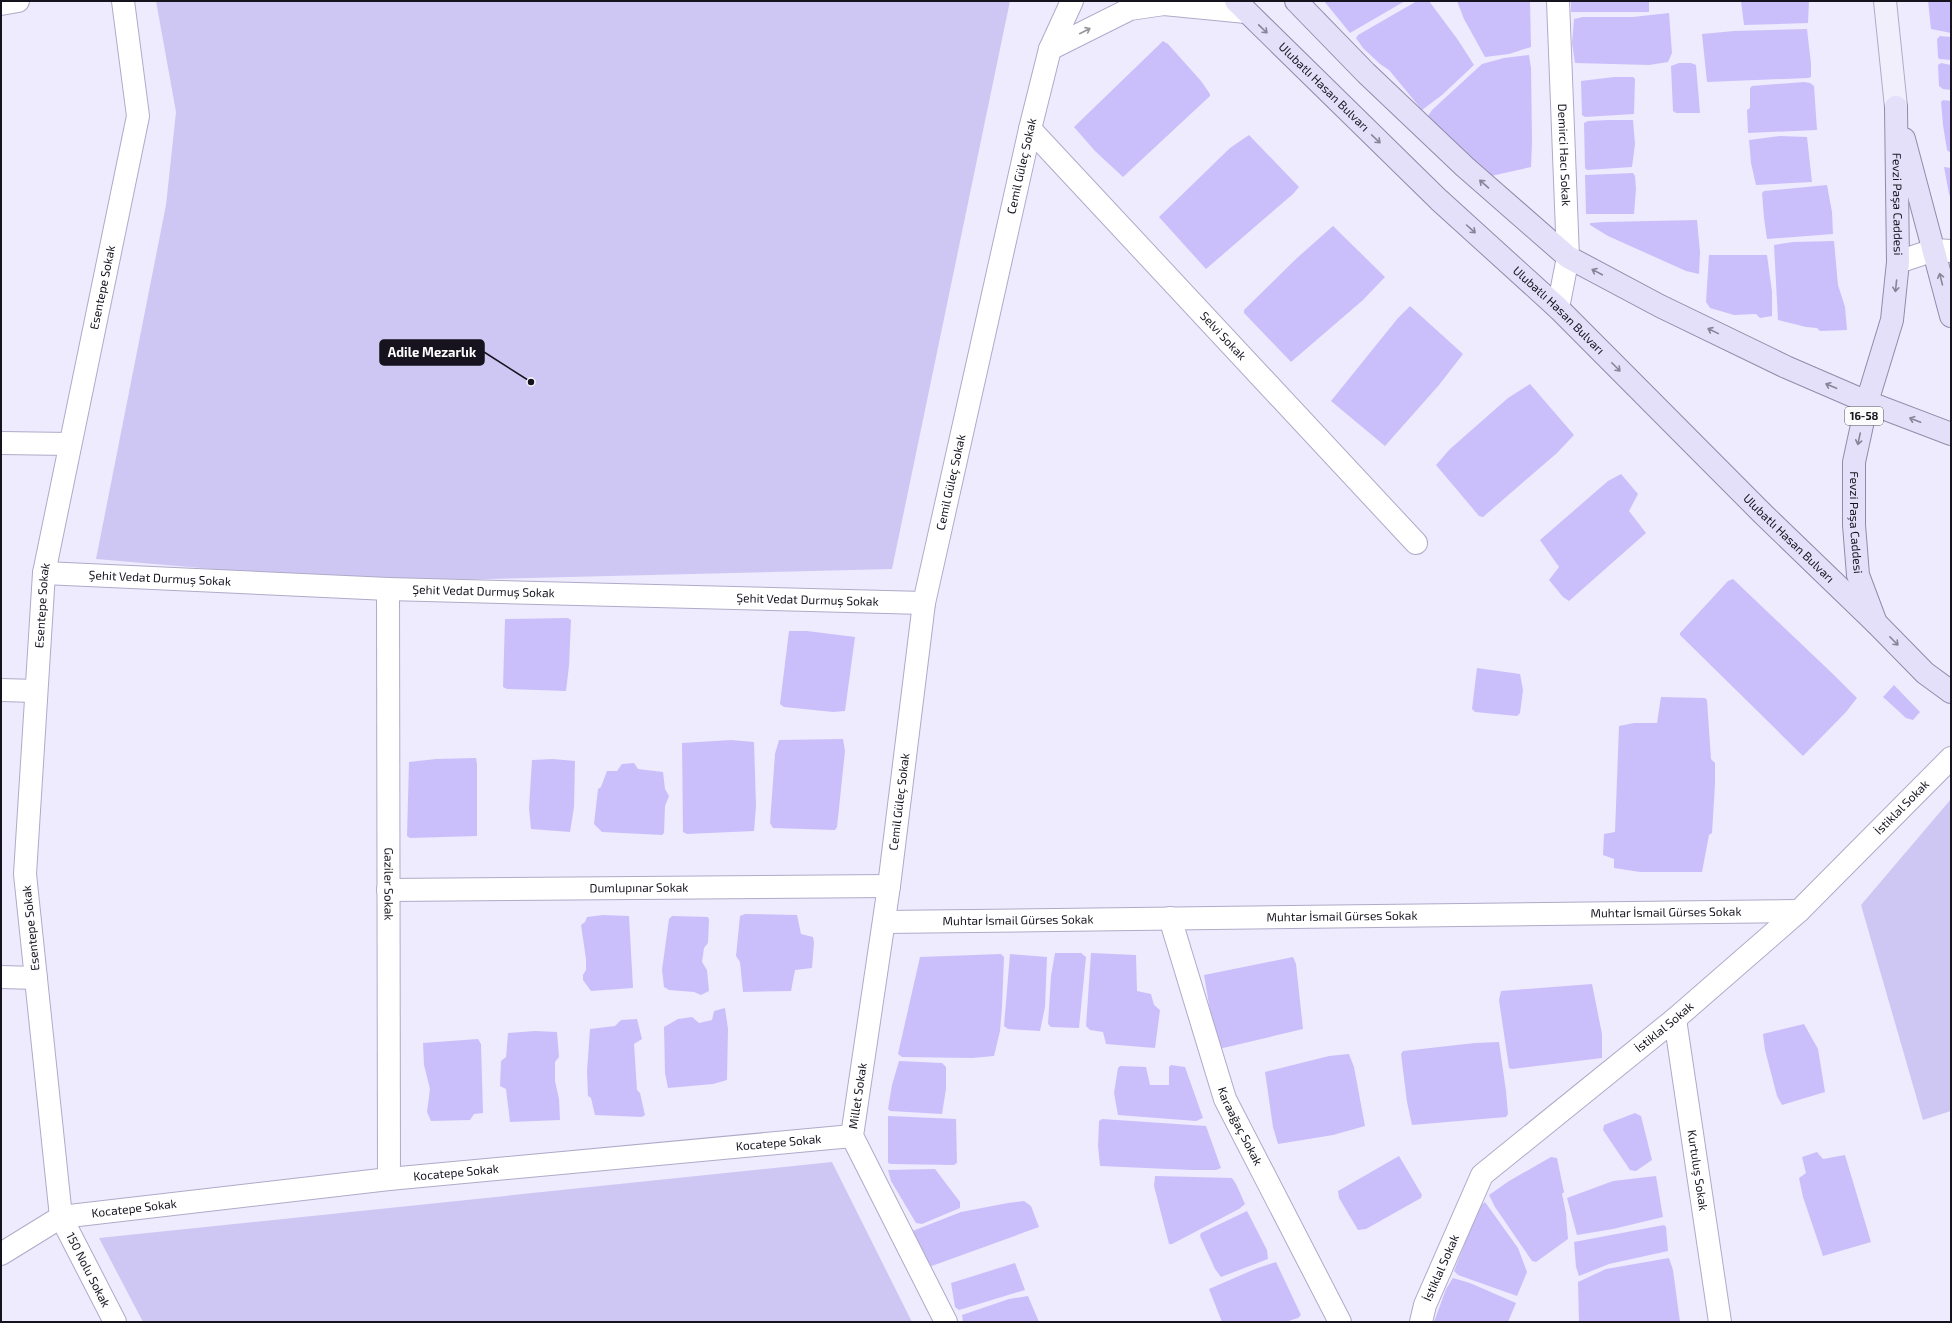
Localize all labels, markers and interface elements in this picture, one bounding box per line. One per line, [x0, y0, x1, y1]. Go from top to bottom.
one-way arrow [1258, 24, 1268, 34]
one-way arrow [1079, 27, 1091, 35]
street label: Ulubatlı Hasan Bulvarı [1276, 39, 1373, 134]
street label: Demirci Hacı Sokak [1556, 103, 1574, 206]
street label: Cemil Güleç Sokak [1003, 116, 1039, 215]
one-way arrow [1371, 134, 1381, 144]
street label: Fevzi Paşa Caddesi [1890, 153, 1906, 255]
one-way arrow [1479, 179, 1489, 189]
one-way arrow [1465, 224, 1475, 233]
street label: Esentepe Sokak [86, 244, 117, 331]
street label: Ulubatlı Hasan Bulvarı [1511, 263, 1608, 357]
one-way arrow [1591, 268, 1603, 276]
one-way arrow [1937, 272, 1945, 285]
one-way arrow [1892, 279, 1899, 292]
street label: Selvi Sokak [1198, 308, 1250, 362]
one-way arrow [1707, 327, 1719, 335]
callout: Adile Mezarlık [380, 340, 484, 365]
text: Adile Mezarlık [388, 344, 477, 360]
one-way arrow [1611, 362, 1621, 371]
one-way arrow [1825, 382, 1837, 389]
road number: 16-58 [1845, 407, 1883, 425]
one-way arrow [1909, 415, 1921, 423]
one-way arrow [1854, 432, 1862, 445]
street label: Cemil Güleç Sokak [932, 433, 968, 531]
street label: Fevzi Paşa Caddesi [1847, 471, 1866, 574]
street label: Ulubatlı Hasan Bulvarı [1741, 491, 1838, 585]
street label: Esentepe Sokak [31, 561, 52, 649]
street label: Şehit Vedat Durmuş Sokak [88, 567, 231, 588]
street label: Şehit Vedat Durmuş Sokak [412, 582, 555, 599]
street label: Şehit Vedat Durmuş Sokak [736, 590, 879, 608]
one-way arrow [1889, 636, 1899, 646]
street label: Cemil Güleç Sokak [885, 752, 911, 851]
street label: İstiklal Sokak [1871, 776, 1931, 837]
street label: Gaziler Sokak [382, 848, 397, 920]
street label: Dumlupınar Sokak [589, 880, 688, 894]
street label: Esentepe Sokak [19, 885, 41, 971]
street label: Muhtar İsmail Gürses Sokak [1590, 904, 1742, 920]
street label: Muhtar İsmail Gürses Sokak [1266, 908, 1418, 923]
street label: Muhtar İsmail Gürses Sokak [942, 911, 1094, 927]
street label: İstiklal Sokak [1632, 998, 1696, 1055]
street label: Millet Sokak [845, 1062, 869, 1130]
street label: Karaağaç Sokak [1216, 1085, 1266, 1167]
street label: Kurtuluş Sokak [1686, 1129, 1711, 1212]
street label: Kocatepe Sokak [735, 1131, 822, 1153]
street label: Kocatepe Sokak [413, 1161, 499, 1183]
street label: Kocatepe Sokak [91, 1196, 177, 1219]
street label: 150 Nolu Sokak [64, 1230, 114, 1309]
street label: İstiklal Sokak [1420, 1232, 1461, 1303]

